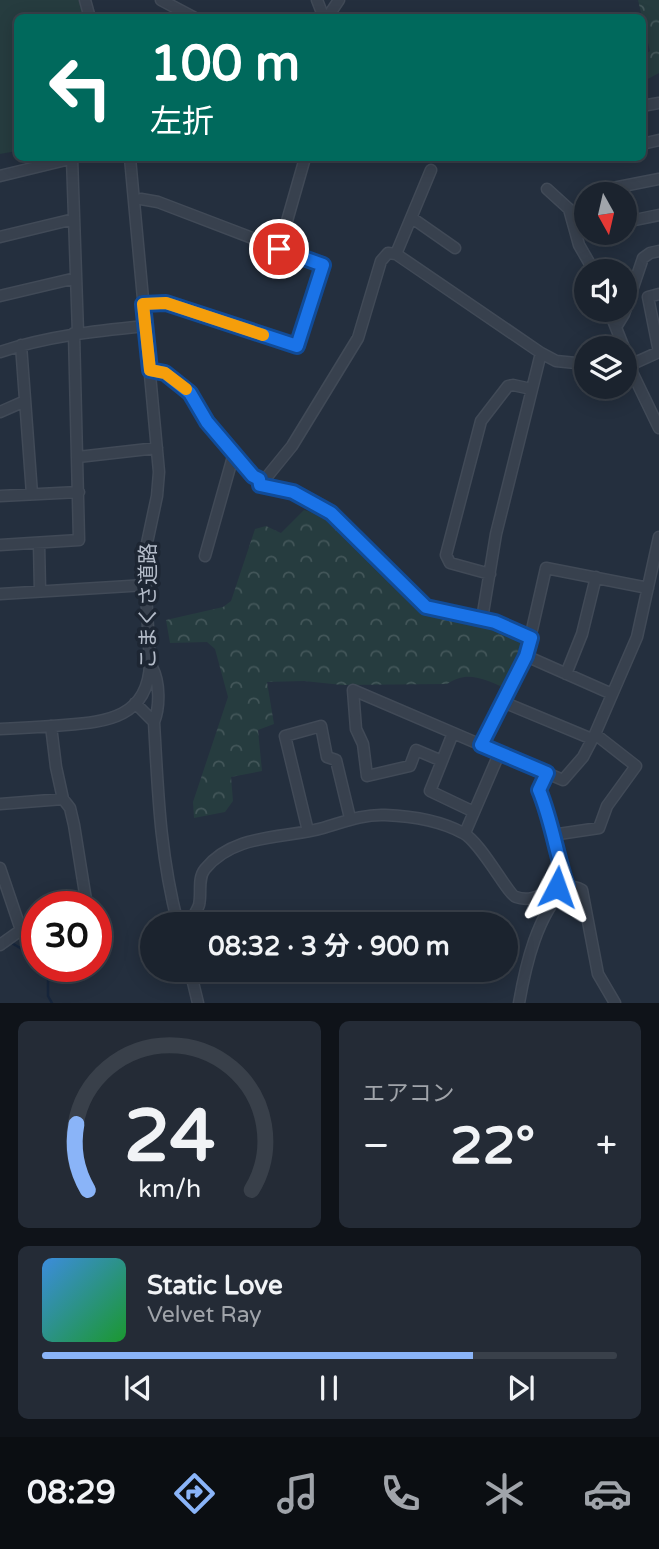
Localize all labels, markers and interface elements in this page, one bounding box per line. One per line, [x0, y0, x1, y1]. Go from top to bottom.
text: 100 m [150, 35, 300, 94]
icon: left [35, 42, 126, 133]
text: 左折 [150, 103, 214, 141]
north arrow [574, 182, 637, 245]
map controls [574, 182, 637, 399]
pin [249, 219, 309, 279]
icon: arrive [260, 230, 298, 268]
button: sound [574, 259, 637, 322]
button: layers [574, 336, 637, 399]
street label: こまくさ道路 [136, 543, 161, 669]
position arrow [520, 850, 594, 924]
speed limit sign: 30 [21, 891, 112, 982]
text: 08:32 · 3 分 · 900 m [208, 931, 450, 962]
text: エアコン [363, 1080, 455, 1108]
text: 24 [124, 1094, 215, 1182]
text: 22° [450, 1115, 535, 1178]
text: − [363, 1123, 390, 1169]
text: + [596, 1123, 617, 1169]
text: km/h [138, 1174, 201, 1204]
text: Static Love [147, 1270, 283, 1301]
text: Velvet Ray [147, 1301, 262, 1329]
icon: previous [119, 1369, 157, 1407]
icon: pause [310, 1369, 348, 1407]
icon: next [502, 1369, 540, 1407]
icon: directions [170, 1469, 219, 1518]
icon: music [273, 1469, 322, 1518]
icon: phone [376, 1469, 425, 1518]
icon: climate [480, 1469, 529, 1518]
icon: car [583, 1469, 632, 1518]
text: 08:29 [27, 1474, 116, 1512]

